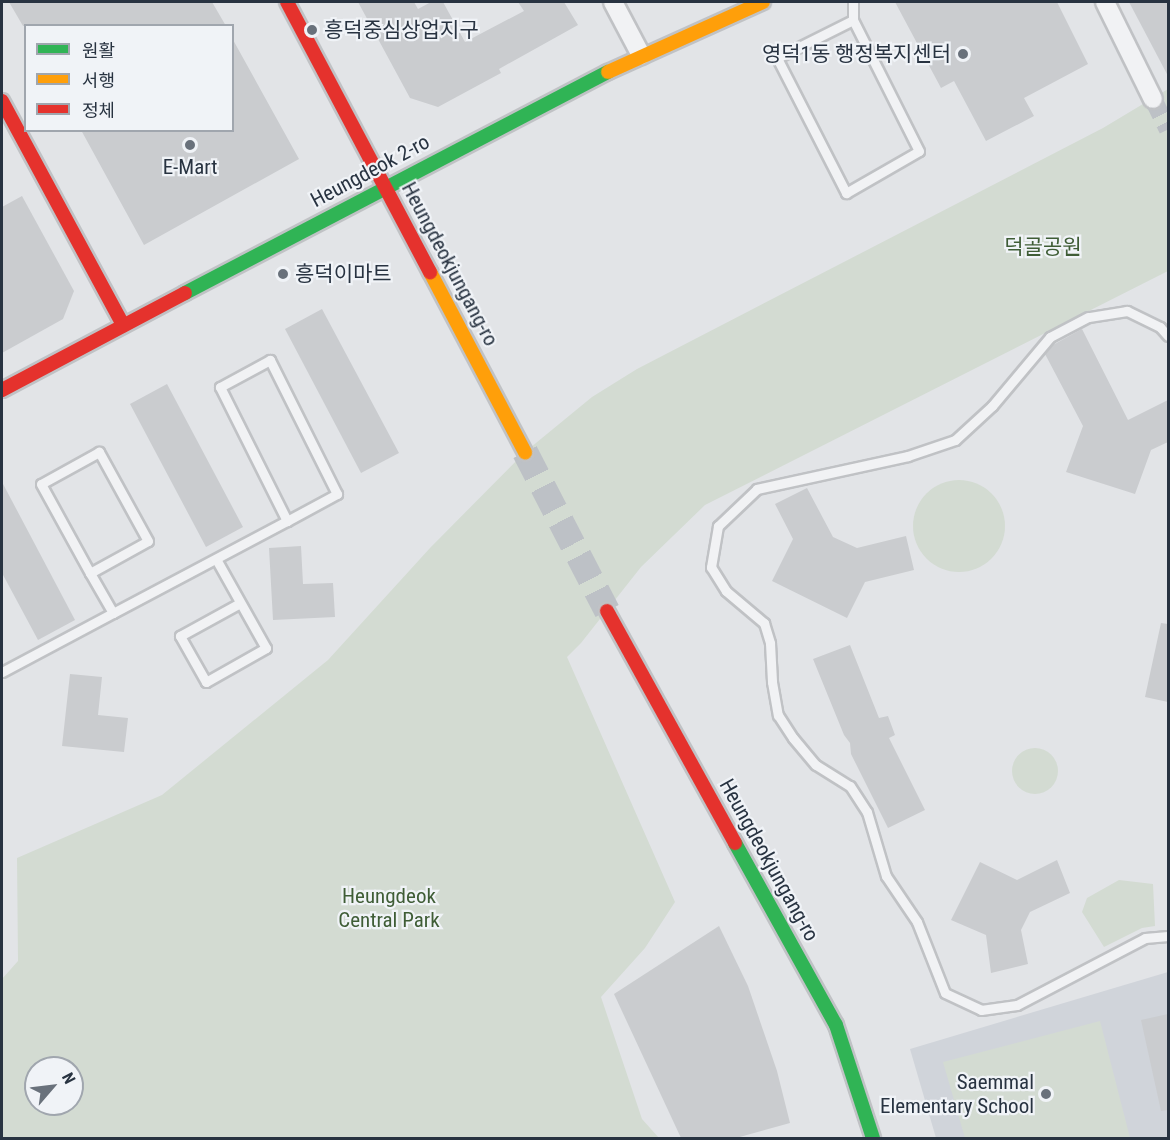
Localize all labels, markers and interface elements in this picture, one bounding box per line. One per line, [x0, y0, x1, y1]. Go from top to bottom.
place label: 흥덕중심상업지구 [324, 17, 479, 43]
marker: 흥덕중심상업지구 [305, 23, 319, 37]
legend [24, 24, 234, 132]
text: 원활 [82, 40, 115, 61]
place label: 영덕1동 행정복지센터 [762, 41, 951, 67]
marker: 영덕1동 행정복지센터 [956, 47, 970, 61]
text: 서행 [82, 70, 115, 91]
text: 정체 [82, 100, 115, 121]
street label: Heungdeok 2-ro [306, 129, 434, 213]
marker: E-Mart [183, 138, 197, 152]
place label: E-Mart [163, 154, 217, 180]
street label: Heungdeokjungang-ro [396, 178, 504, 350]
park label: 덕골공원 [1004, 234, 1082, 260]
place label: 흥덕이마트 [295, 261, 392, 287]
marker: 흥덕이마트 [276, 267, 290, 281]
street label: Heungdeokjungang-ro [714, 774, 824, 946]
park label: Heungdeok Central Park [338, 883, 440, 933]
north arrow [24, 1056, 84, 1116]
text: N [58, 1069, 79, 1087]
place label: Saemmal Elementary School [880, 1069, 1034, 1119]
marker: Saemmal Elementary School [1039, 1087, 1053, 1101]

